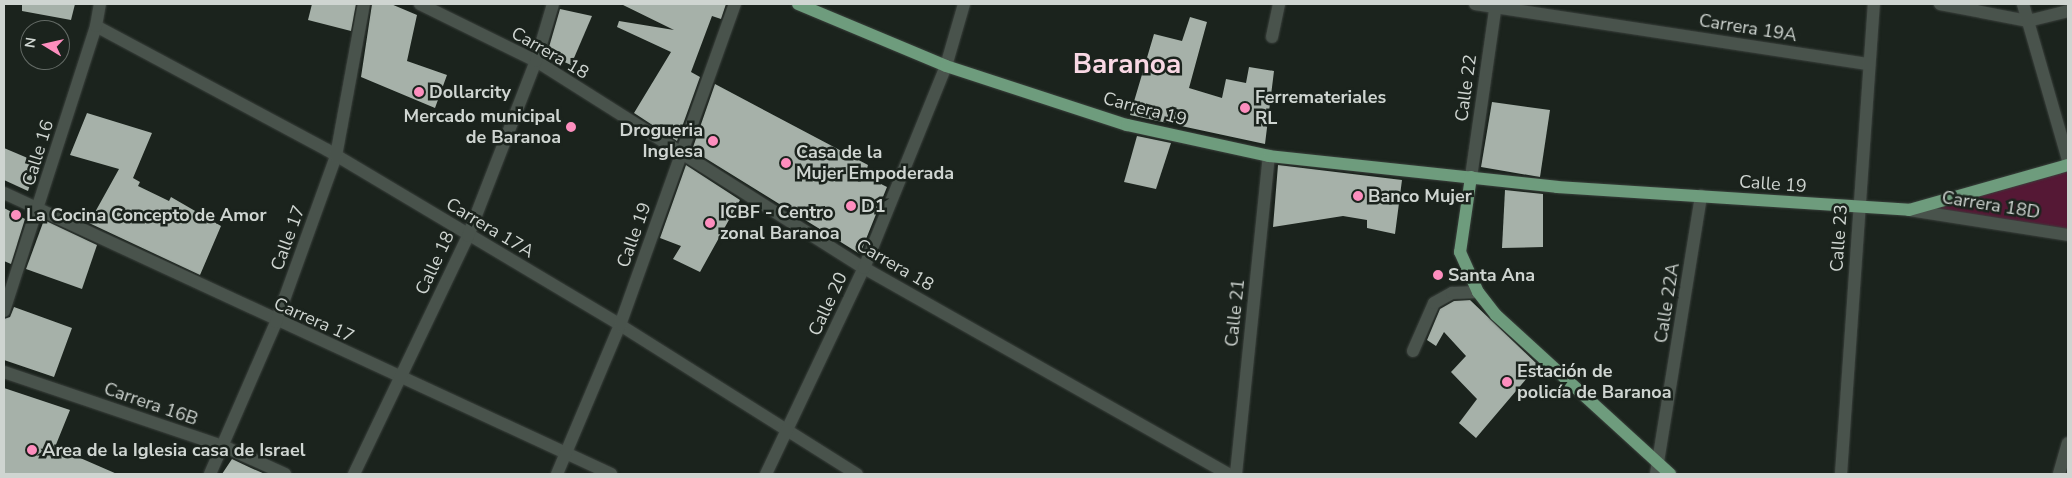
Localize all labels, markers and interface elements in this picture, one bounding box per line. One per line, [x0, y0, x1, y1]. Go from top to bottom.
street label: Carrera 19A [1697, 10, 1799, 46]
north arrow [20, 20, 70, 70]
street label: Carrera 18 [507, 22, 593, 84]
text: N [20, 36, 41, 49]
district label: Baranoa [1073, 47, 1181, 81]
street label: Calle 22 [1451, 53, 1481, 123]
place label: Dollarcity [429, 81, 511, 103]
marker: Dollarcity [413, 86, 425, 98]
street label: Carrera 19 [1101, 87, 1189, 131]
place label: Ferremateriales RL [1255, 87, 1386, 130]
marker: Ferremateriales RL [1239, 102, 1251, 114]
place label: Mercado municipal de Baranoa [404, 106, 561, 148]
street label: Calle 16 [18, 117, 58, 189]
place label: Drogueria Inglesa [619, 120, 703, 162]
marker: Mercado municipal de Baranoa [565, 121, 577, 133]
marker: Drogueria Inglesa [707, 135, 719, 147]
place label: Casa de la Mujer Empoderada [796, 142, 954, 184]
marker: Casa de la Mujer Empoderada [780, 157, 792, 169]
street label: Calle 19 [1738, 171, 1808, 197]
place label: Banco Mujer [1368, 185, 1472, 207]
street label: Carrera 18D [1940, 187, 2042, 223]
marker: Banco Mujer [1352, 190, 1364, 202]
street label: Carrera 17A [442, 193, 538, 263]
place label: D1 [861, 195, 886, 217]
street label: Calle 19 [612, 199, 656, 271]
marker: D1 [845, 200, 857, 212]
street label: Calle 17 [266, 202, 310, 274]
place label: ICBF - Centro zonal Baranoa [720, 202, 839, 244]
street label: Calle 23 [1826, 203, 1852, 273]
place label: La Cocina Concepto de Amor [26, 204, 266, 226]
marker: La Cocina Concepto de Amor [10, 209, 22, 221]
marker: ICBF - Centro zonal Baranoa [704, 217, 716, 229]
street label: Calle 18 [411, 228, 459, 298]
street label: Carrera 18 [852, 234, 938, 296]
street label: Calle 22A [1650, 261, 1684, 345]
place label: Santa Ana [1448, 264, 1535, 286]
street label: Calle 20 [804, 269, 852, 339]
marker: Santa Ana [1432, 269, 1444, 281]
street label: Calle 21 [1221, 278, 1249, 348]
street label: Carrera 17 [270, 293, 358, 347]
place label: Estación de policía de Baranoa [1517, 361, 1671, 404]
marker: Estación de policía de Baranoa [1501, 376, 1513, 388]
street label: Carrera 16B [101, 378, 201, 430]
place label: Area de la Iglesia casa de Israel [42, 439, 305, 461]
marker: Area de la Iglesia casa de Israel [26, 444, 38, 456]

